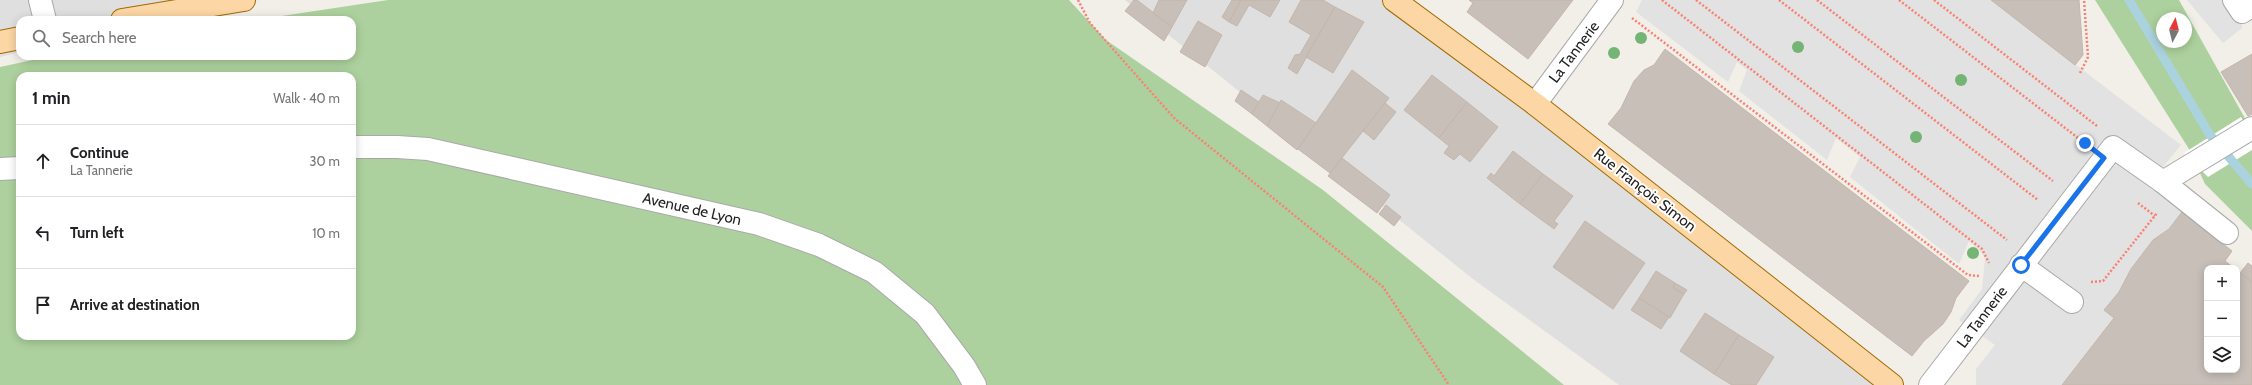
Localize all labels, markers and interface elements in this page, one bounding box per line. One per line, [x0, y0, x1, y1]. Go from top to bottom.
north arrow [2156, 12, 2192, 48]
search box [16, 16, 356, 60]
street label: La Tannerie [1545, 17, 1603, 86]
icon: search [30, 27, 52, 49]
text: Search here [62, 29, 137, 47]
text: 1 min [32, 88, 70, 108]
text: Walk · 40 m [273, 90, 340, 106]
route end [2076, 134, 2094, 152]
text: Continue [70, 144, 129, 162]
street label: Rue François Simon [1590, 145, 1700, 235]
icon: ahead [32, 150, 54, 172]
text: 30 m [310, 153, 340, 169]
text: La Tannerie [70, 162, 133, 178]
street label: Avenue de Lyon [641, 189, 743, 229]
icon: left [32, 222, 54, 244]
text: Turn left [70, 224, 124, 242]
text: 10 m [312, 225, 340, 241]
route start [2012, 256, 2030, 274]
map controls [2204, 265, 2240, 373]
button: + [2204, 265, 2240, 301]
street label: La Tannerie [1953, 282, 2011, 351]
icon: arrive [32, 294, 54, 316]
text: Arrive at destination [70, 296, 200, 314]
button: − [2204, 301, 2240, 337]
button: layers [2204, 337, 2240, 373]

